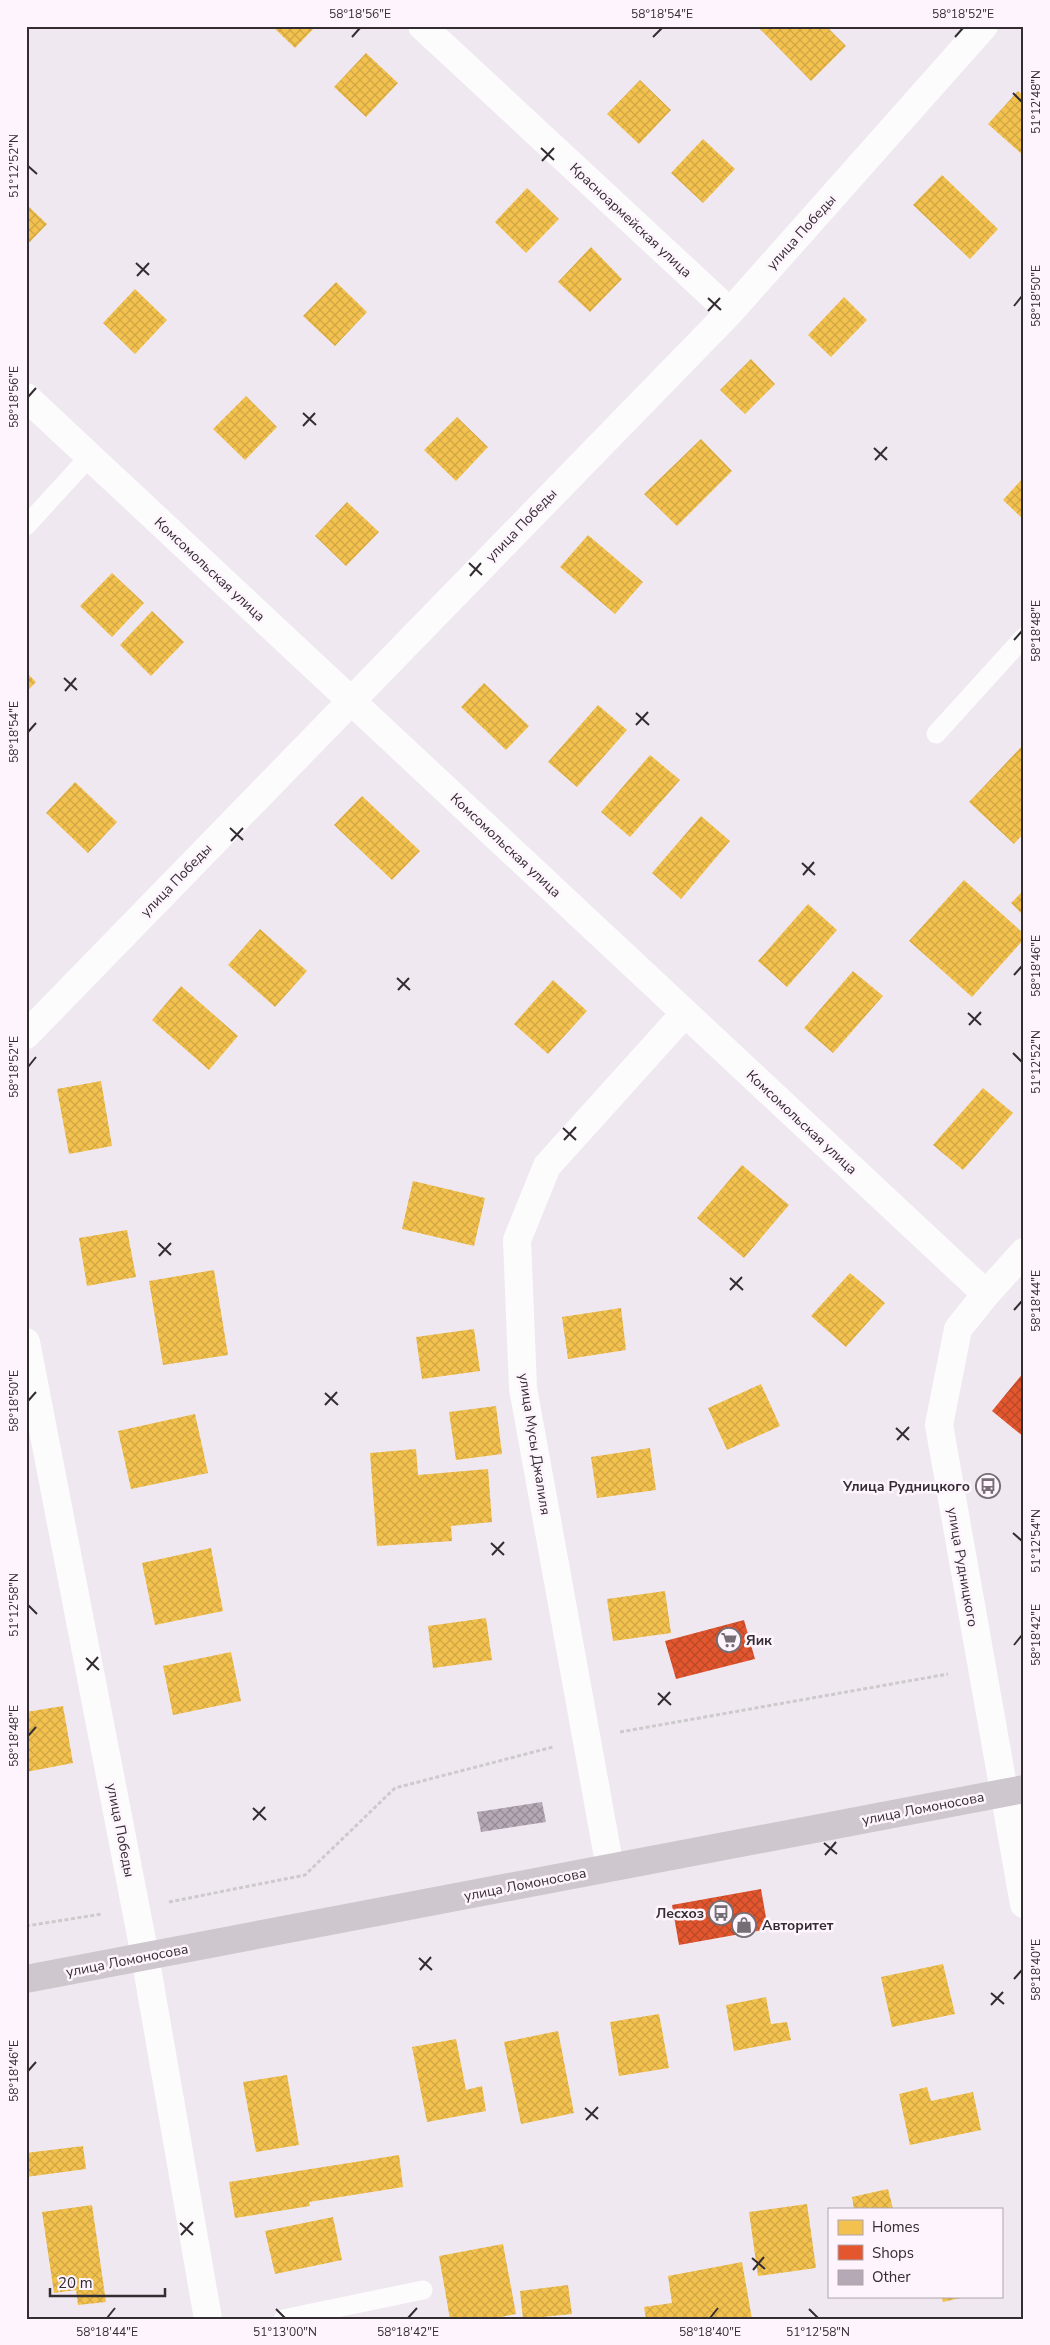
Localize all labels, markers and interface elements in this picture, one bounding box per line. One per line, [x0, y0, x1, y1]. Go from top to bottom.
text: 58°18'56"E [329, 6, 391, 22]
text: 58°18'54"E [631, 6, 693, 22]
text: 58°18'52"E [932, 6, 994, 22]
text: 51°12'48"N [1028, 70, 1044, 134]
text: 51°12'52"N [6, 134, 22, 198]
street label: Красноармейская улица [566, 159, 696, 282]
street label: улица Победы [762, 191, 840, 274]
text: 58°18'50"E [1028, 265, 1044, 327]
text: 58°18'56"E [6, 366, 22, 428]
street label: улица Победы [481, 485, 561, 566]
street label: Комсомольская улица [150, 513, 269, 626]
text: 58°18'48"E [1028, 600, 1044, 662]
text: 58°18'54"E [6, 701, 22, 763]
street label: Комсомольская улица [446, 789, 565, 902]
street label: улица Победы [136, 840, 216, 921]
text: 58°18'46"E [1028, 935, 1044, 997]
text: 51°12'52"N [1028, 1030, 1044, 1094]
text: 58°18'52"E [6, 1036, 22, 1098]
street label: Комсомольская улица [742, 1066, 861, 1179]
text: 58°18'44"E [1028, 1270, 1044, 1332]
text: 58°18'50"E [6, 1370, 22, 1432]
street label: улица Мусы Джалиля [514, 1372, 555, 1516]
bus stop icon: Улица Рудницкого [975, 1473, 1001, 1499]
place label: Улица Рудницкого [842, 1477, 970, 1496]
street label: улица Рудницкого [943, 1506, 982, 1628]
text: 51°12'54"N [1028, 1509, 1044, 1573]
text: 51°12'58"N [6, 1573, 22, 1637]
text: 58°18'42"E [1028, 1604, 1044, 1666]
supermarket icon: Яик [716, 1627, 742, 1653]
place label: Яик [746, 1631, 772, 1650]
text: 58°18'48"E [6, 1705, 22, 1767]
street label: улица Победы [102, 1782, 139, 1879]
street label: улица Ломоносова [860, 1787, 986, 1830]
street label: улица Ломоносова [462, 1863, 588, 1906]
bus stop icon: Лесхоз [708, 1900, 734, 1926]
place label: Лесхоз [656, 1904, 704, 1923]
shop icon: Авторитет [731, 1912, 757, 1938]
place label: Авторитет [762, 1916, 834, 1935]
street label: улица Ломоносова [64, 1939, 190, 1982]
text: 58°18'40"E [1028, 1939, 1044, 2001]
text: 58°18'46"E [6, 2040, 22, 2102]
legend [828, 2208, 1002, 2298]
text: Homes [872, 2217, 920, 2237]
text: Shops [872, 2243, 914, 2263]
scale bar [50, 2265, 165, 2297]
text: Other [872, 2267, 911, 2287]
text: 20 m [58, 2273, 93, 2293]
text: 58°18'44"E [76, 2324, 138, 2340]
text: 51°13'00"N [253, 2324, 317, 2340]
text: 58°18'42"E [377, 2324, 439, 2340]
text: 58°18'40"E [679, 2324, 741, 2340]
text: 51°12'58"N [786, 2324, 850, 2340]

